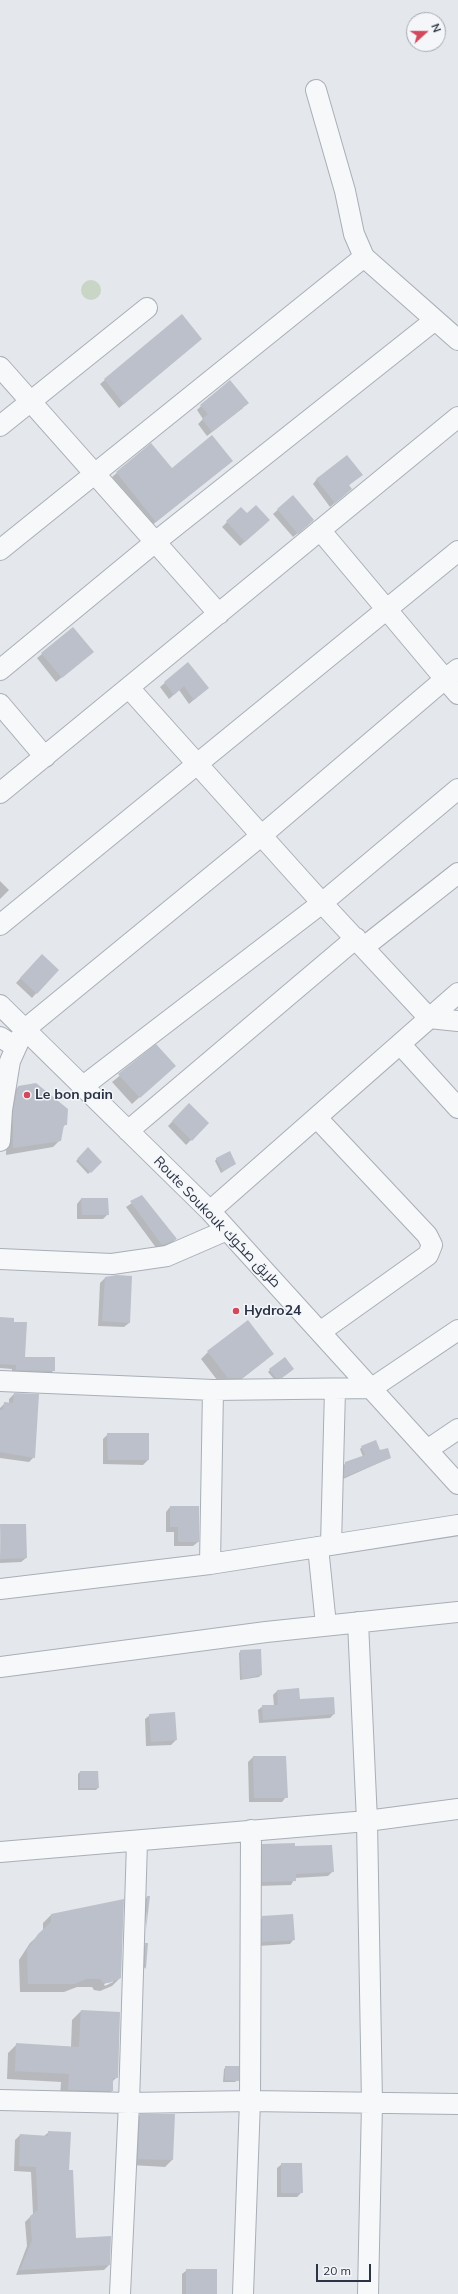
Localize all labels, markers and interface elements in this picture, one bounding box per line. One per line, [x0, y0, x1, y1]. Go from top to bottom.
north arrow [406, 12, 446, 52]
text: N [428, 22, 444, 34]
place label: Le bon pain [35, 1087, 113, 1103]
marker: Le bon pain [22, 1090, 32, 1100]
street label: Route Soukouk طريق صكوك [150, 1153, 284, 1291]
place label: Hydro24 [244, 1303, 301, 1319]
marker: Hydro24 [231, 1306, 241, 1316]
scale bar [318, 2256, 373, 2282]
text: 20 m [323, 2263, 351, 2278]

